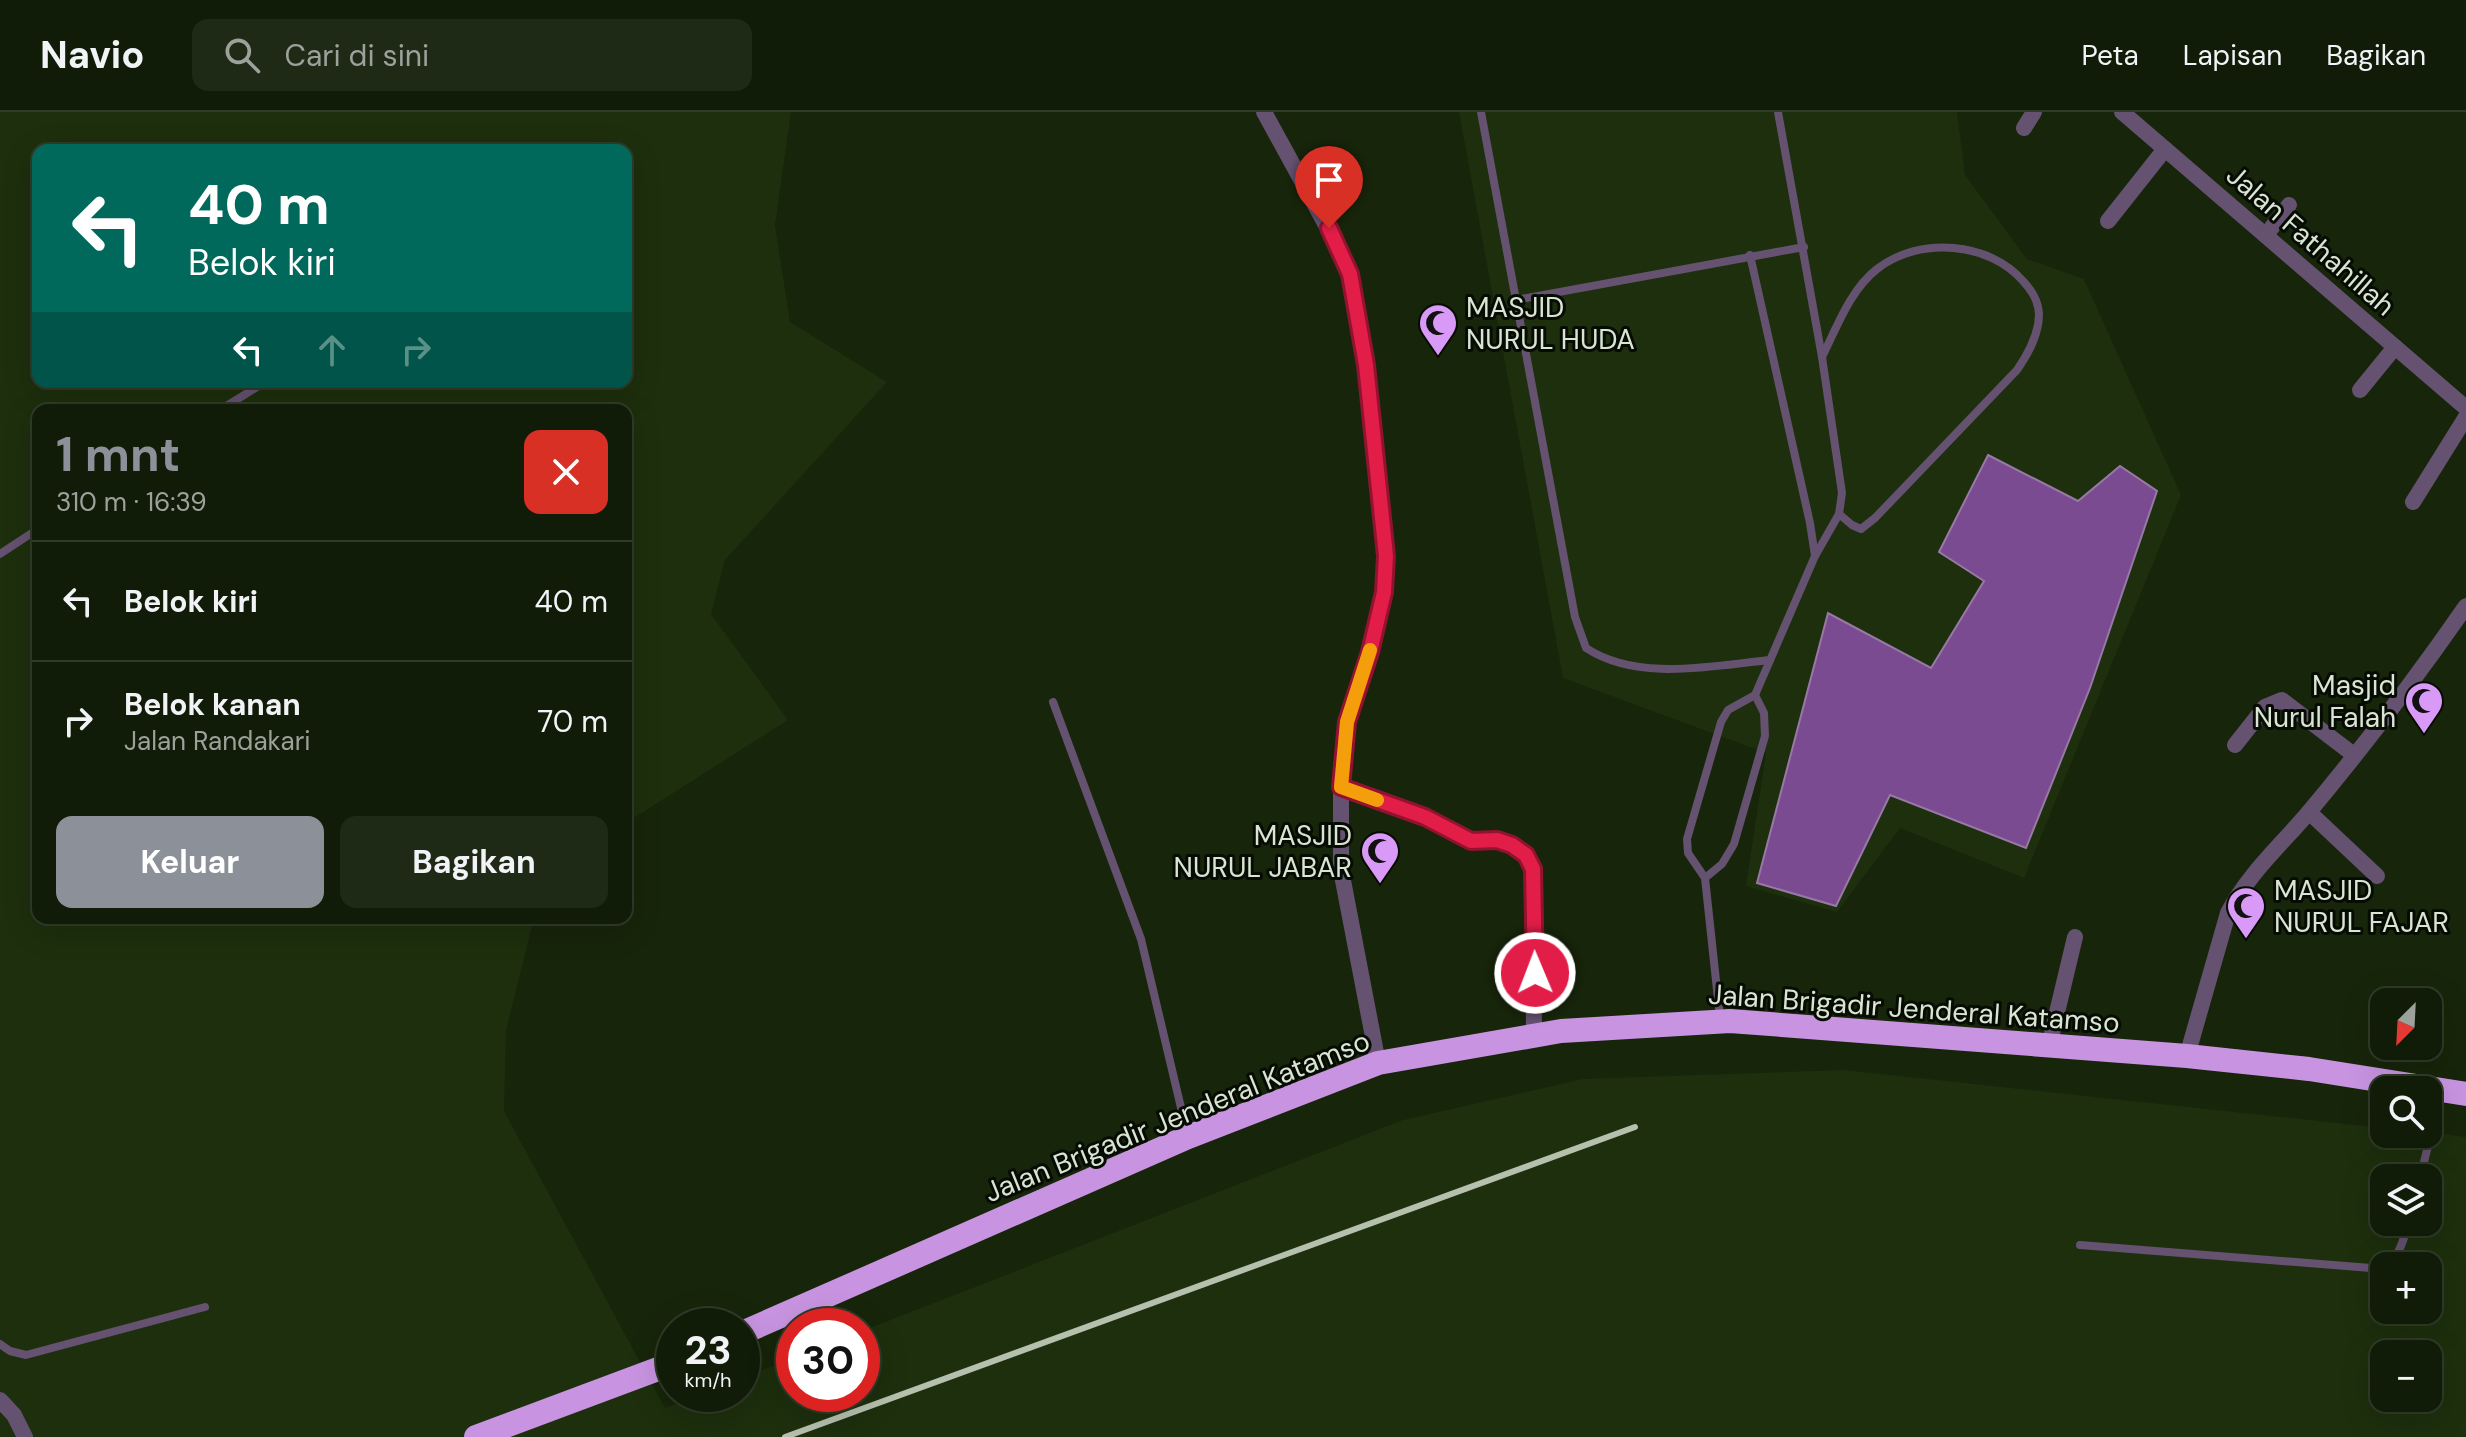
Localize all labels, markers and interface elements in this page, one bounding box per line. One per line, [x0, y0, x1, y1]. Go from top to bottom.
search box [192, 19, 752, 91]
text: Navio [40, 30, 144, 80]
icon: search [220, 33, 264, 77]
text: Cari di sini [284, 36, 429, 75]
text: Peta [2082, 37, 2139, 74]
text: Lapisan [2183, 37, 2282, 74]
text: Bagikan [2326, 37, 2426, 74]
pin [1295, 146, 1363, 228]
street label: Jalan Fathahillah [2219, 157, 2403, 324]
icon: arrive [1307, 158, 1351, 202]
text: 40 m [188, 168, 330, 241]
icon: left [56, 176, 160, 280]
text: Belok kiri [188, 239, 336, 286]
place label: MASJID NURUL HUDA [1466, 289, 1635, 358]
mosque icon: MASJID NURUL HUDA [1417, 302, 1459, 357]
icon: left [226, 328, 270, 372]
icon: ahead [310, 328, 354, 372]
icon: right [394, 328, 438, 372]
text: 1 mnt [56, 423, 180, 486]
button: close [524, 430, 608, 514]
text: 310 m · 16:39 [56, 485, 207, 519]
icon: left [56, 579, 100, 623]
text: Belok kiri [124, 582, 258, 621]
text: 40 m [535, 582, 608, 621]
place label: Masjid Nurul Falah [2254, 667, 2396, 736]
mosque icon: Masjid Nurul Falah [2403, 680, 2445, 735]
text: Belok kanan [124, 685, 301, 724]
icon: right [56, 699, 100, 743]
text: 70 m [537, 702, 608, 741]
text: Jalan Randakari [124, 724, 311, 758]
button: Keluar [56, 816, 324, 908]
button: Bagikan [340, 816, 608, 908]
place label: MASJID NURUL JABAR [1174, 817, 1352, 886]
mosque icon: MASJID NURUL JABAR [1359, 830, 1401, 885]
place label: MASJID NURUL FAJAR [2274, 872, 2449, 941]
mosque icon: MASJID NURUL FAJAR [2225, 885, 2267, 940]
position arrow [1493, 931, 1577, 1015]
street label: Jalan Brigadir Jenderal Katamso [1707, 976, 2121, 1041]
north arrow [2370, 988, 2442, 1060]
map controls [2370, 988, 2442, 1412]
street label: Jalan Brigadir Jenderal Katamso [979, 1022, 1375, 1211]
button: search [2370, 1076, 2442, 1148]
button: layers [2370, 1164, 2442, 1236]
button: + [2370, 1252, 2442, 1324]
speed limit sign: 30 [776, 1308, 880, 1412]
text: 23 [684, 1324, 732, 1376]
button: − [2370, 1340, 2442, 1412]
text: km/h [684, 1367, 732, 1393]

